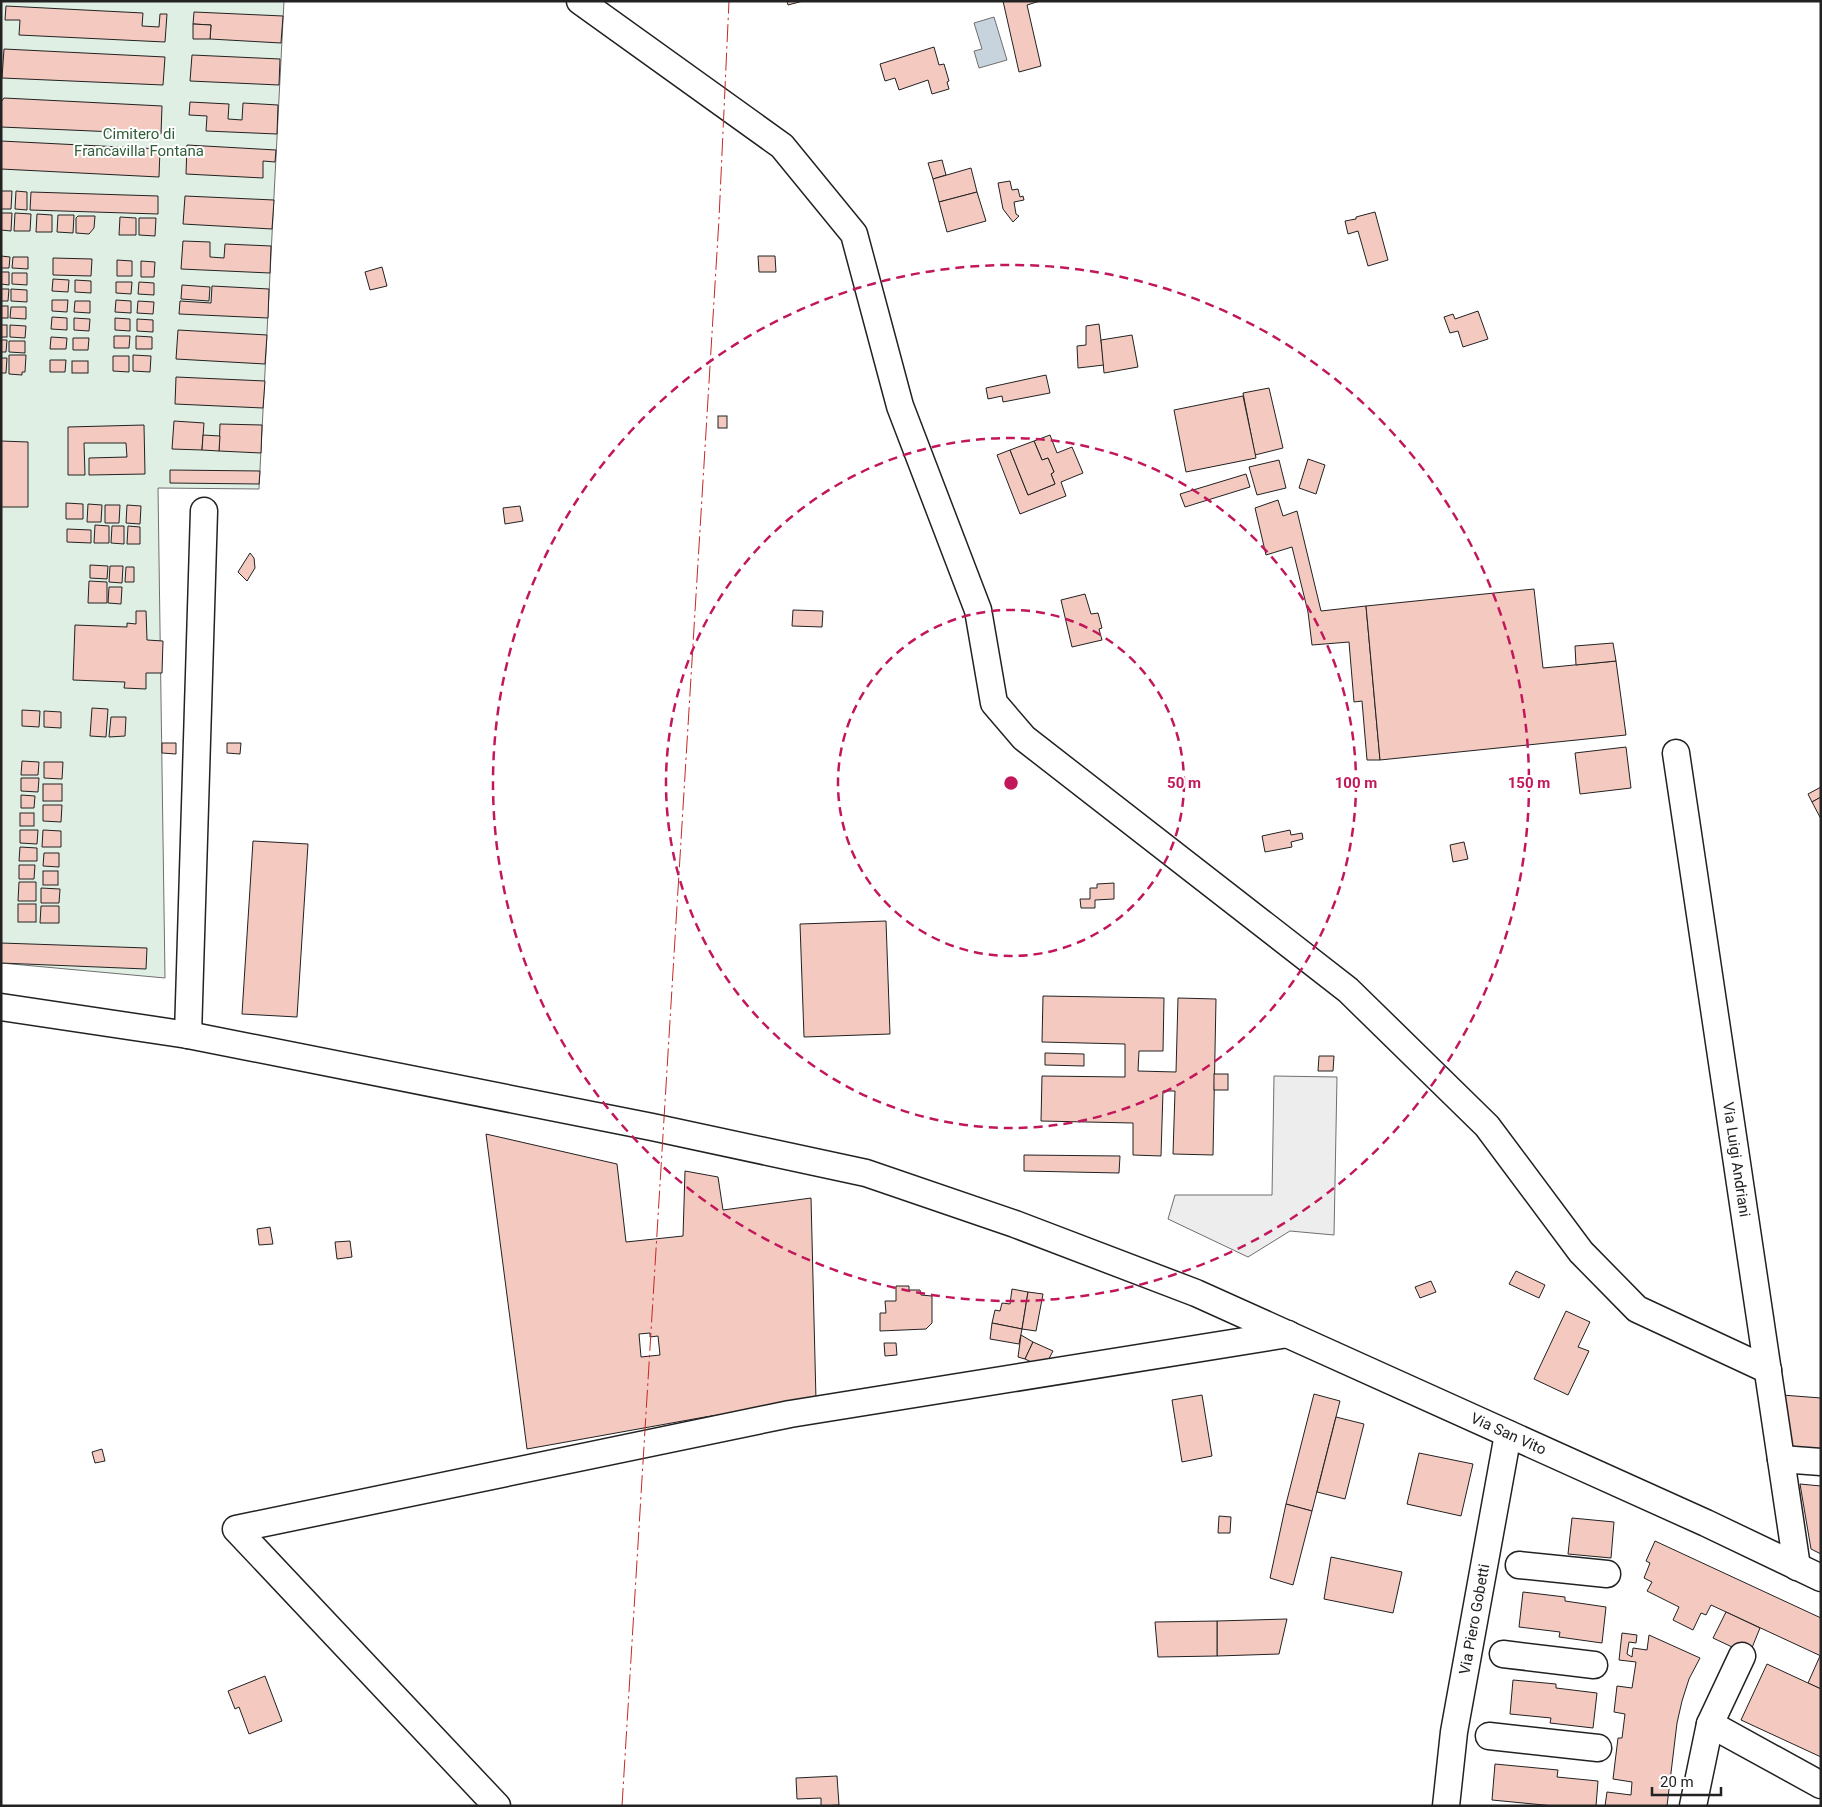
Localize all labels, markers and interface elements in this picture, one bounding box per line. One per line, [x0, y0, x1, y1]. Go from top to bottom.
park label: Cimitero di Francavilla Fontana [74, 125, 204, 160]
centre of rings [1002, 774, 1020, 792]
text: 50 m [1167, 774, 1201, 792]
text: 100 m [1335, 774, 1377, 792]
text: 150 m [1508, 774, 1550, 792]
street label: Via Luigi Andriani [1719, 1101, 1754, 1218]
street label: Via San Vito [1468, 1409, 1549, 1459]
street label: Via Piero Gobetti [1456, 1562, 1493, 1676]
scale bar [1652, 1764, 1721, 1796]
text: 20 m [1660, 1773, 1694, 1791]

